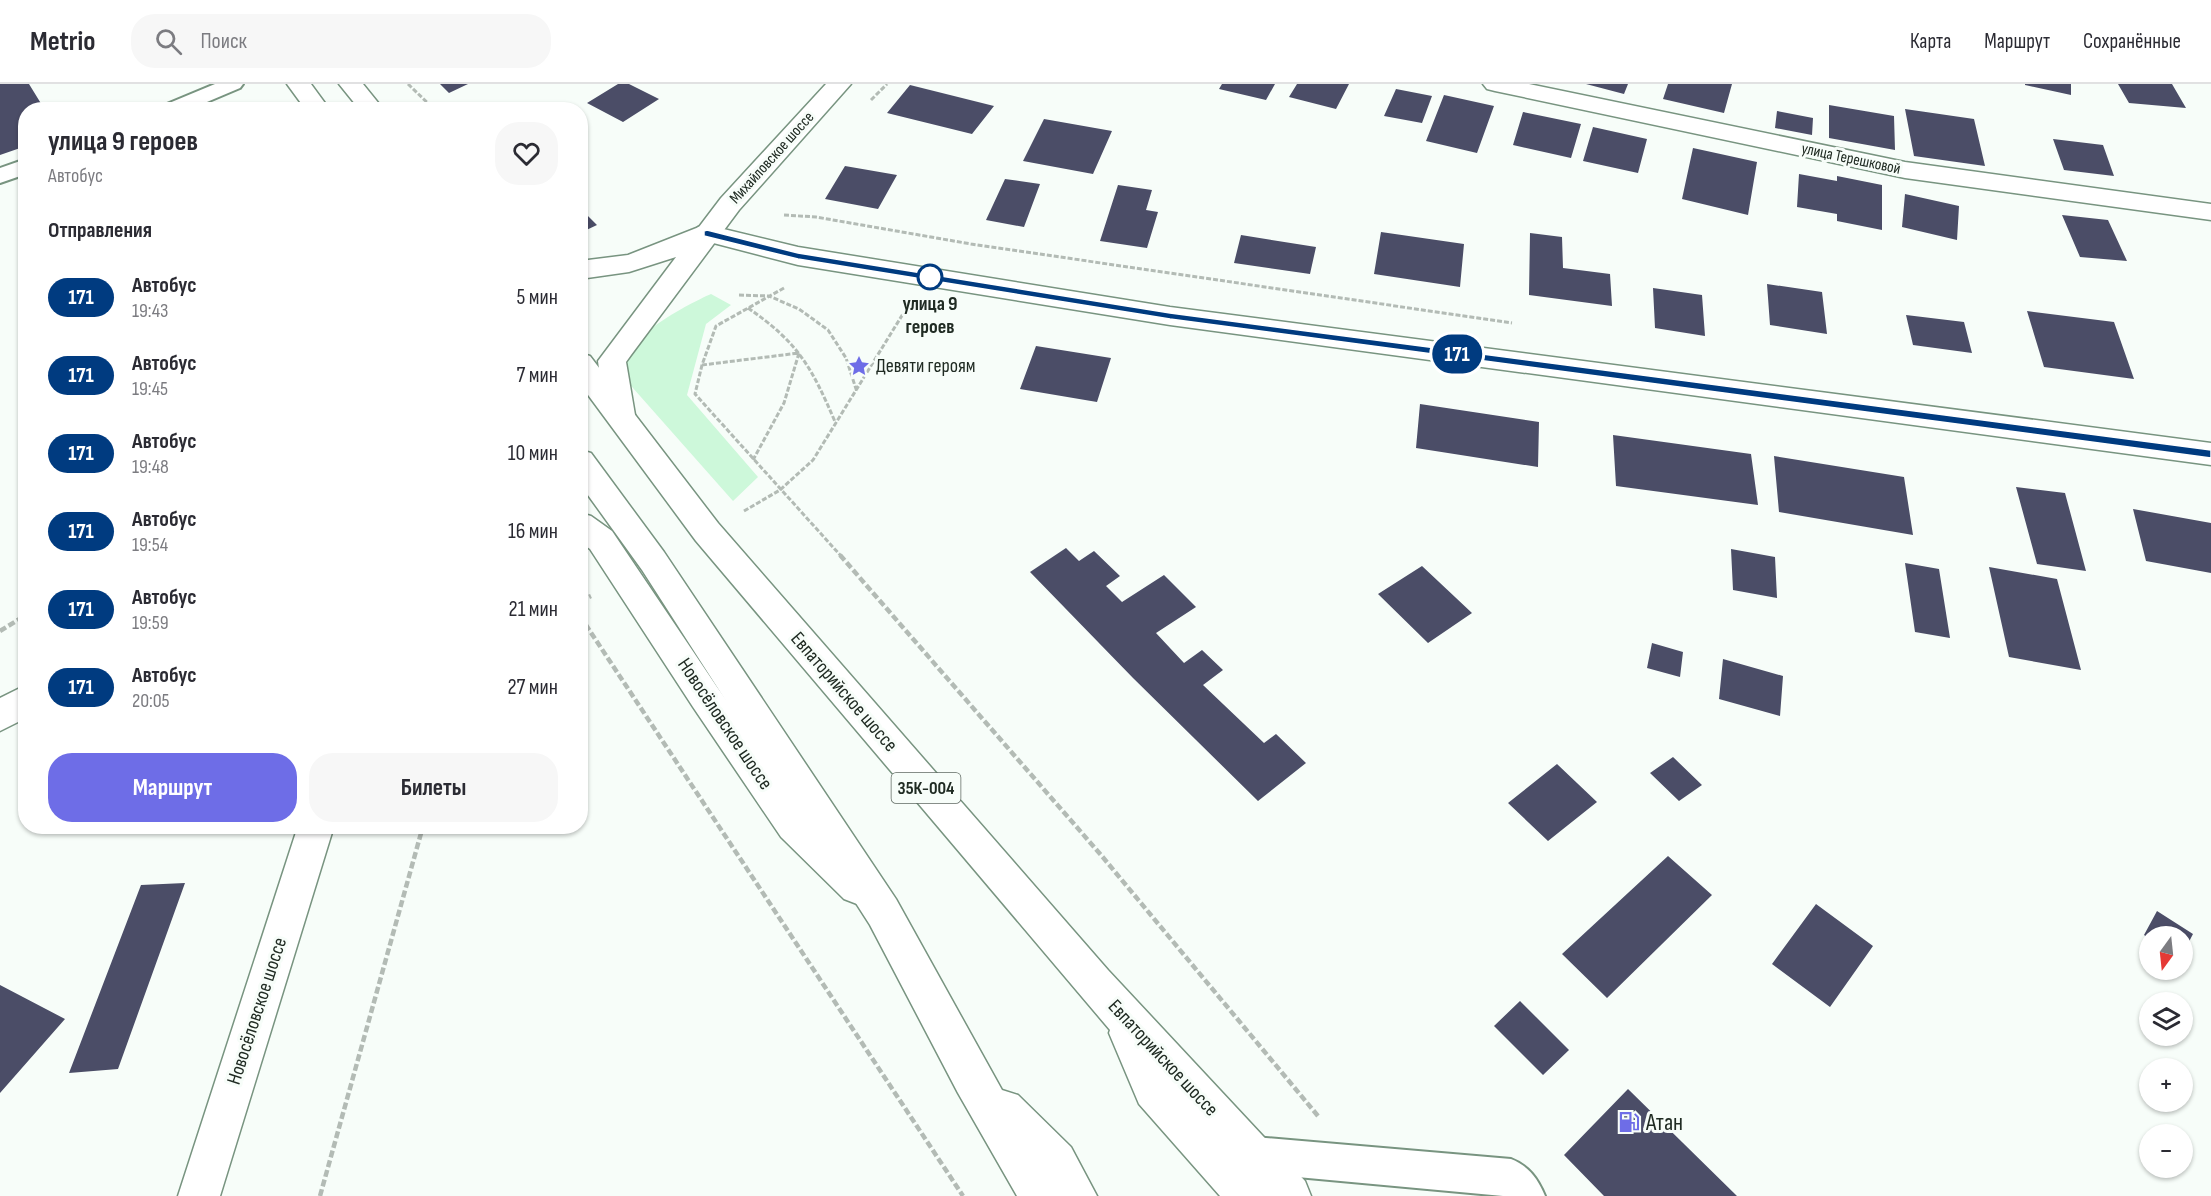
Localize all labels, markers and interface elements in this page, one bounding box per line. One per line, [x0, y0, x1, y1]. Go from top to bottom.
search box [131, 14, 551, 68]
text: Metrio [30, 25, 95, 58]
icon: search [152, 25, 185, 58]
text: Поиск [200, 28, 247, 55]
text: Карта [1910, 29, 1951, 54]
text: Маршрут [1984, 29, 2050, 54]
text: Сохранённые [2083, 29, 2181, 54]
street label: Михайловское шоссе [726, 108, 818, 208]
button: heart [495, 122, 558, 185]
text: улица 9 героев [48, 125, 198, 158]
street label: улица Терешковой [1800, 139, 1902, 179]
text: Автобус [48, 164, 103, 188]
text: Отправления [48, 217, 152, 244]
marker: улица 9 героев [917, 264, 943, 290]
text: Автобус [132, 272, 197, 299]
text: 5 мин [517, 284, 558, 311]
text: 171 [68, 285, 94, 310]
place label: улица 9 героев [902, 292, 958, 339]
text: 19:43 [132, 299, 168, 323]
line badge: 171 [1422, 334, 1492, 374]
text: 171 [1444, 342, 1470, 367]
text: Автобус [132, 350, 197, 377]
place icon: Девяти героям [847, 354, 871, 378]
place label: Девяти героям [876, 354, 976, 378]
text: 7 мин [517, 362, 558, 389]
text: 171 [68, 363, 94, 388]
text: 19:45 [132, 377, 168, 401]
text: Автобус [132, 428, 197, 455]
text: 10 мин [508, 440, 558, 467]
text: 171 [68, 441, 94, 466]
text: 19:48 [132, 455, 169, 479]
text: Автобус [132, 506, 197, 533]
text: 16 мин [508, 518, 558, 545]
text: 171 [68, 519, 94, 544]
text: 19:54 [132, 533, 168, 557]
text: Автобус [132, 584, 197, 611]
text: 21 мин [509, 596, 558, 623]
text: 171 [68, 597, 94, 622]
text: 19:59 [132, 611, 169, 635]
street label: Евпаторийское шоссе [785, 627, 903, 757]
street label: Новосёловское шоссе [672, 654, 778, 794]
text: Автобус [132, 662, 197, 689]
text: 27 мин [507, 674, 558, 701]
text: 171 [68, 675, 94, 700]
text: 20:05 [132, 689, 170, 713]
button: Маршрут [48, 753, 297, 822]
button: Билеты [309, 753, 558, 822]
road number: 35К-004 [892, 773, 960, 803]
north arrow [2139, 926, 2193, 980]
map controls [2139, 926, 2193, 1178]
street label: Новосёловское шоссе [222, 934, 292, 1088]
button: layers [2139, 992, 2193, 1046]
street label: Евпаторийское шоссе [1103, 995, 1223, 1121]
button: + [2139, 1058, 2193, 1112]
place label: Атан [1645, 1108, 1683, 1137]
fuel station icon: Атан [1617, 1110, 1641, 1134]
button: − [2139, 1124, 2193, 1178]

